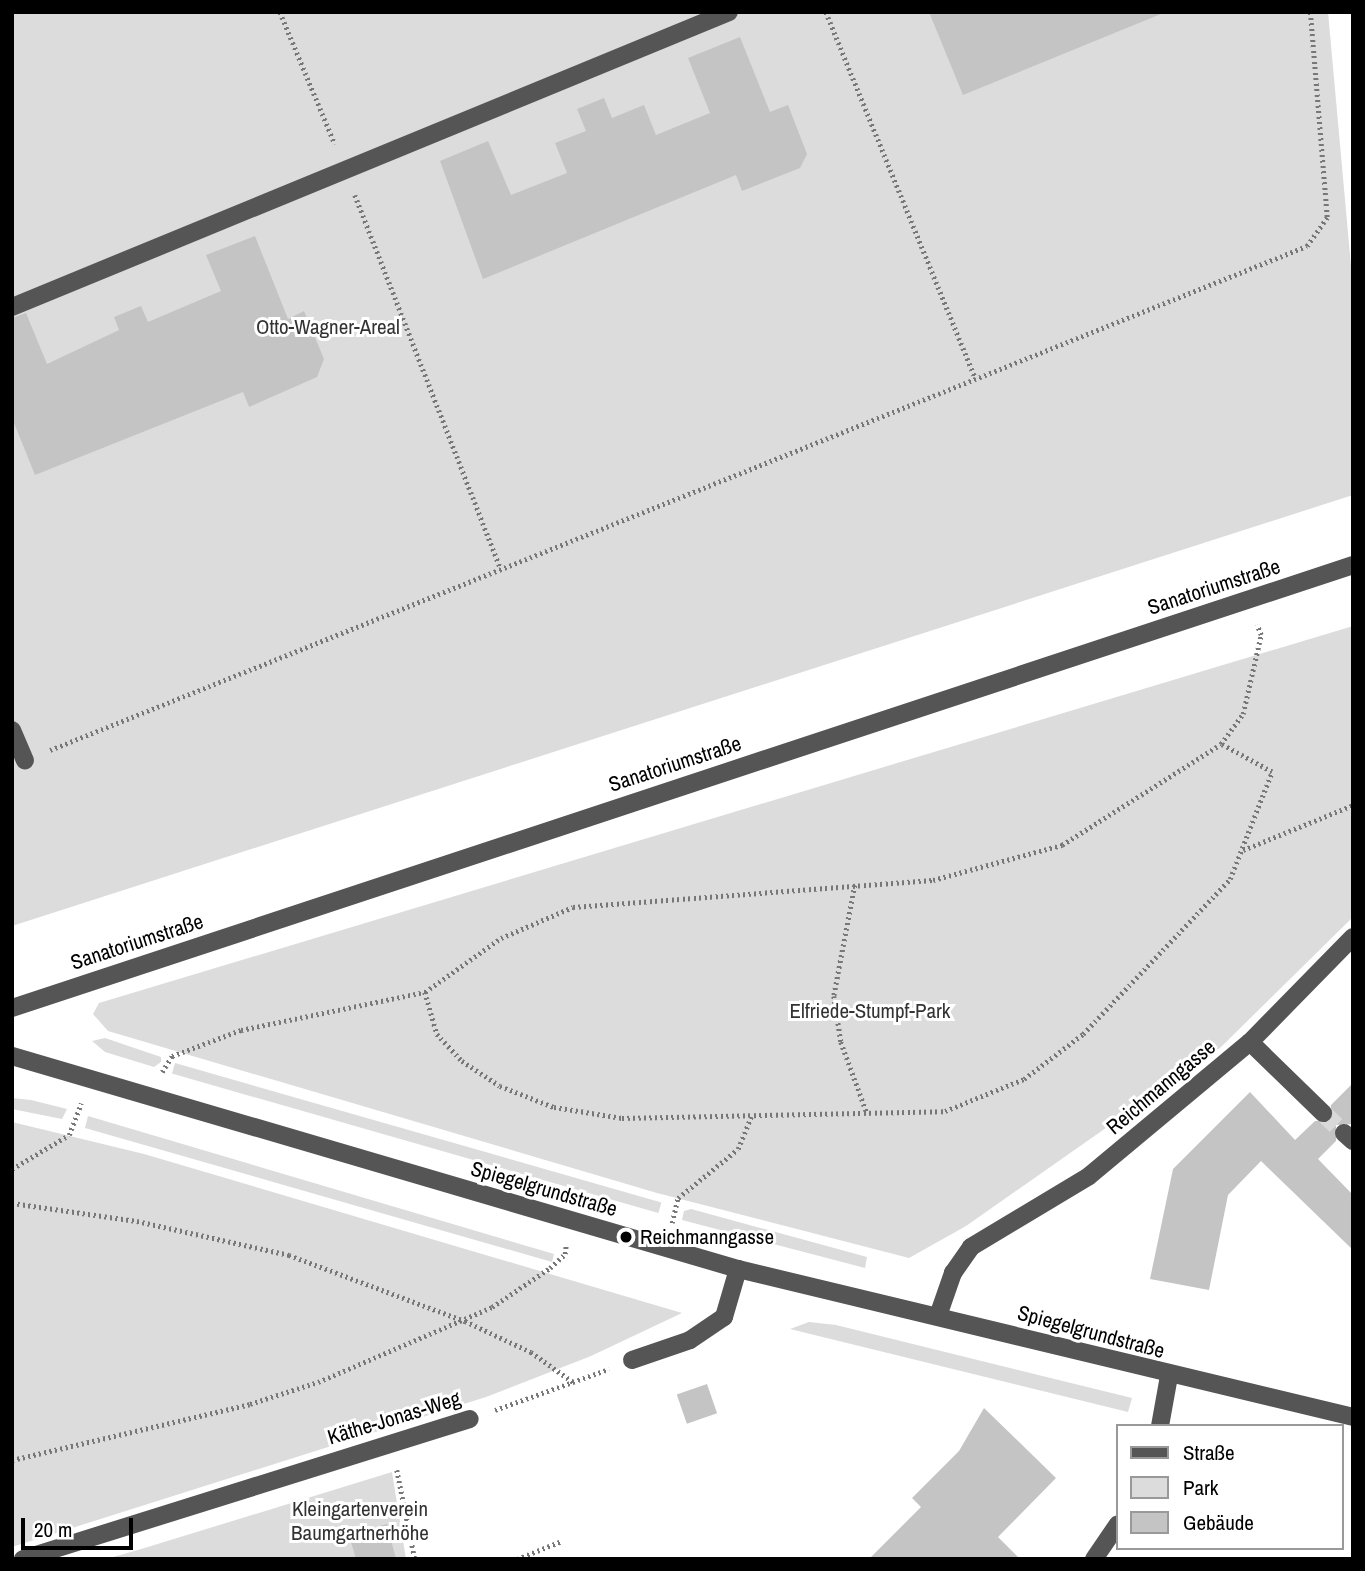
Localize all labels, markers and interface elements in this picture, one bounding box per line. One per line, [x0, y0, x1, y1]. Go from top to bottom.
park label: Otto-Wagner-Areal [256, 314, 400, 340]
street label: Sanatoriumstraße [1145, 554, 1283, 620]
street label: Sanatoriumstraße [606, 731, 744, 797]
street label: Sanatoriumstraße [68, 909, 206, 975]
park label: Elfriede-Stumpf-Park [790, 998, 950, 1024]
street label: Reichmanngasse [1102, 1034, 1220, 1140]
street label: Spiegelgrundstraße [468, 1156, 620, 1222]
place label: Reichmanngasse [640, 1224, 774, 1250]
marker: Reichmanngasse [618, 1229, 634, 1245]
street label: Spiegelgrundstraße [1015, 1300, 1167, 1364]
street label: Käthe-Jonas-Weg [325, 1386, 463, 1450]
legend [1116, 1424, 1344, 1550]
text: Straße [1183, 1438, 1235, 1467]
text: Park [1183, 1473, 1218, 1502]
park label: Kleingartenverein Baumgartnerhöhe [291, 1496, 429, 1546]
scale bar [24, 1504, 136, 1548]
text: Gebäude [1183, 1508, 1254, 1537]
text: 20 m [34, 1515, 72, 1544]

